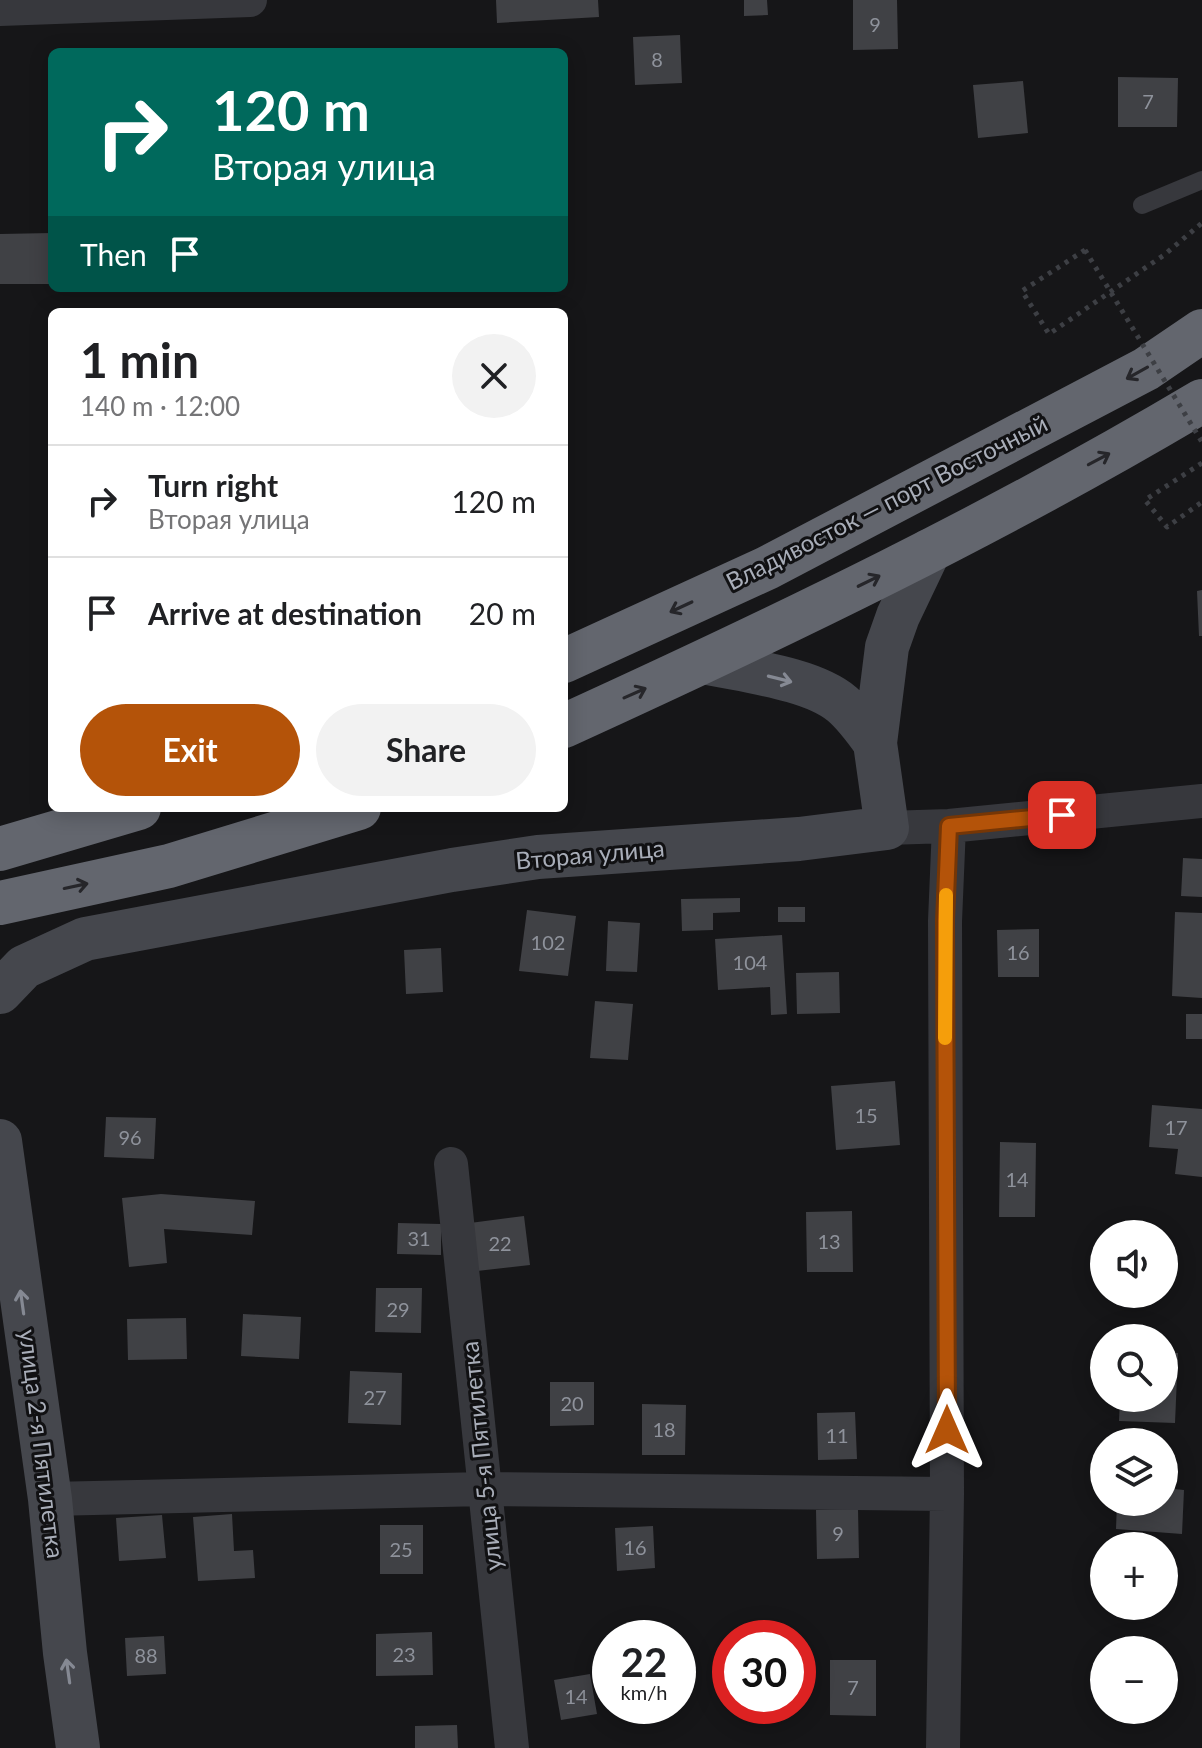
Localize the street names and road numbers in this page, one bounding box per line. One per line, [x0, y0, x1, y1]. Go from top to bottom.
street label: Владивосток — порт Восточный [721, 408, 1052, 596]
street label: Вторая улица [514, 833, 665, 874]
street label: улица 2-я Пятилетка [14, 1328, 71, 1560]
street label: улица 5-я Пятилетка [454, 1340, 507, 1572]

